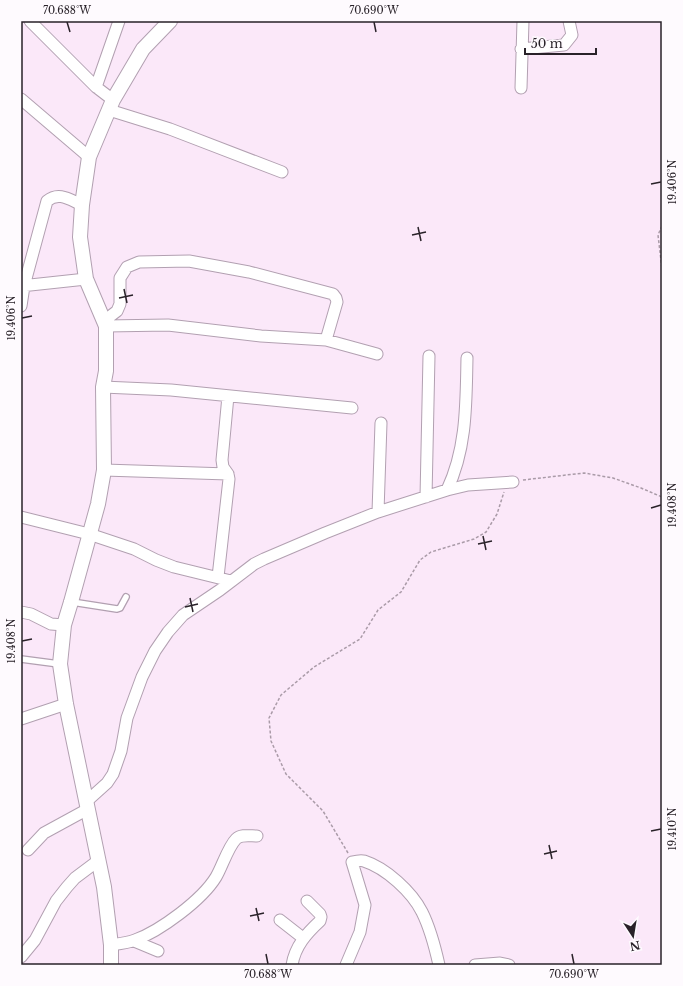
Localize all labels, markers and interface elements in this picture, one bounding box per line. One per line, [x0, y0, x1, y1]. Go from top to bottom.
text: 70.688°W [43, 4, 91, 17]
text: 70.690°W [349, 4, 399, 17]
scale bar [525, 30, 596, 56]
text: 50 m [531, 36, 563, 51]
text: 19.406°N [666, 159, 679, 205]
text: 19.406°N [5, 295, 18, 341]
text: 19.408°N [666, 483, 679, 527]
text: 19.408°N [5, 619, 18, 663]
text: 19.410°N [666, 807, 679, 851]
north arrow [613, 916, 653, 956]
text: N [628, 938, 642, 954]
text: 70.688°W [244, 968, 292, 981]
text: 70.690°W [549, 968, 599, 981]

